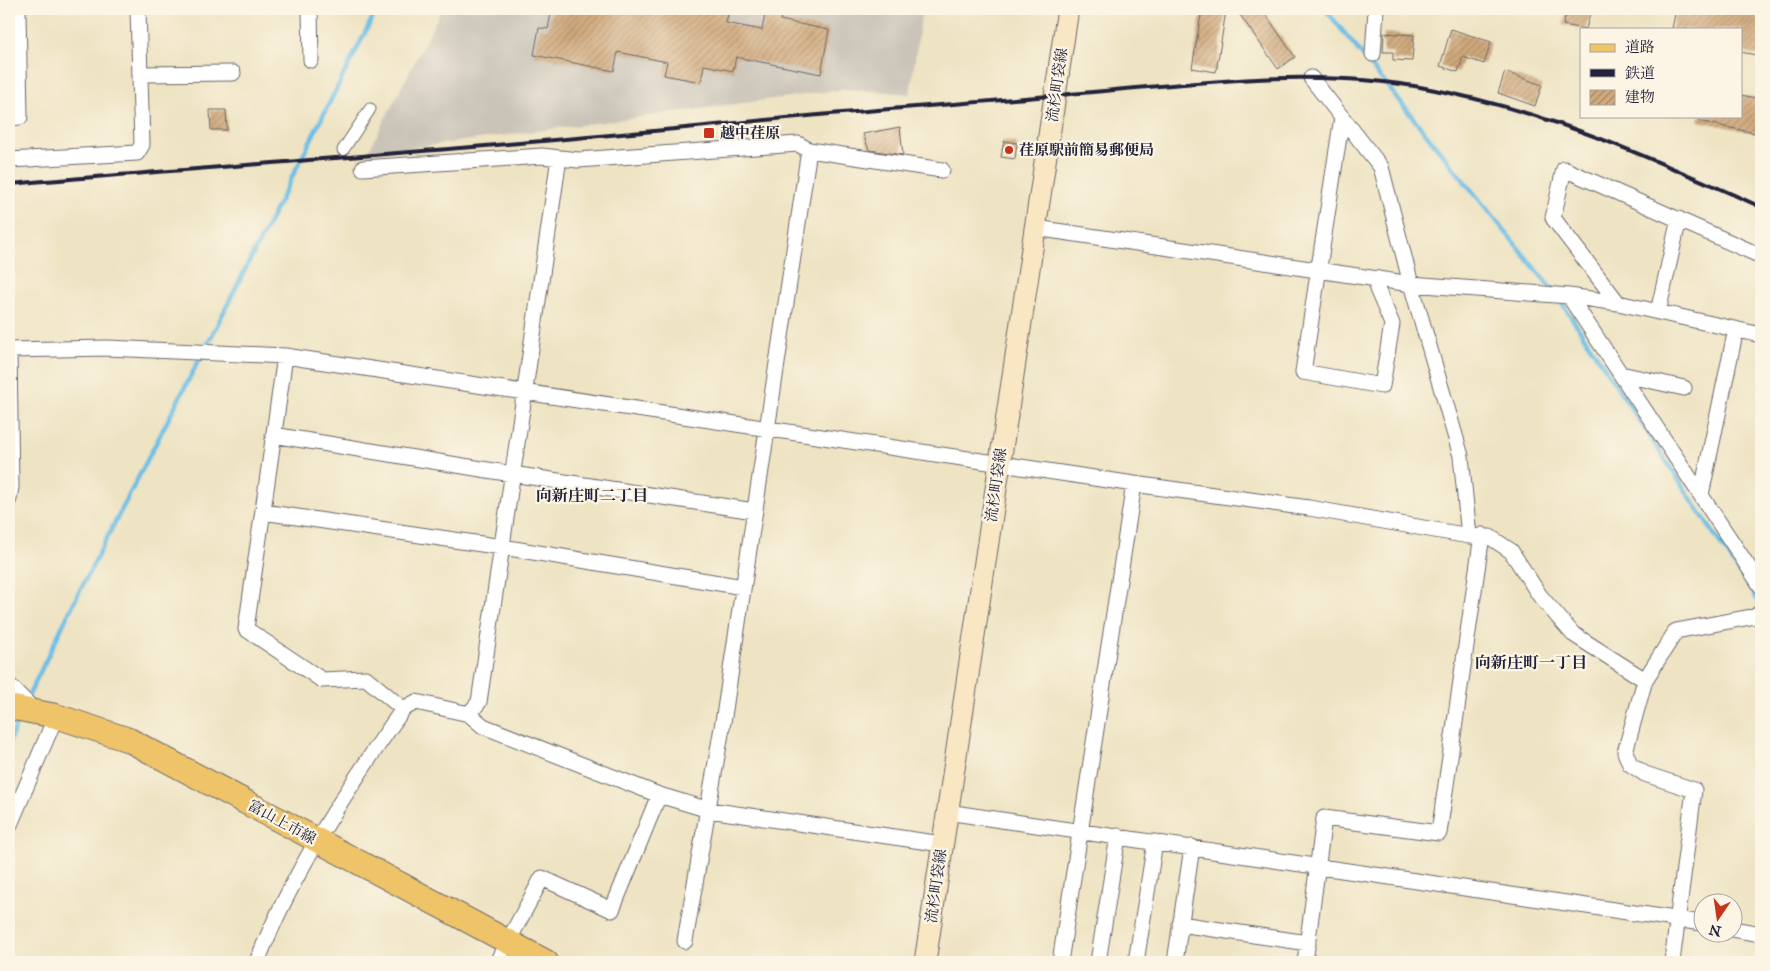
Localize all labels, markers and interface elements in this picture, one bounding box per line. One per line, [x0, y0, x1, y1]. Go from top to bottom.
legend [1580, 28, 1742, 118]
text: 道路 [1625, 38, 1655, 56]
street label: 流杉町袋線 [1043, 47, 1071, 123]
text: 鉄道 [1625, 64, 1655, 82]
text: 建物 [1625, 88, 1655, 106]
place label: 越中荏原 [720, 124, 780, 142]
marker: 越中荏原 [702, 126, 716, 140]
place label: 荏原駅前簡易郵便局 [1019, 141, 1154, 159]
marker: 荏原駅前簡易郵便局 [1003, 144, 1015, 156]
street label: 流杉町袋線 [982, 447, 1010, 523]
district label: 向新庄町二丁目 [536, 486, 648, 505]
district label: 向新庄町一丁目 [1475, 653, 1587, 672]
street label: 富山上市線 [245, 796, 319, 848]
street label: 流杉町袋線 [922, 848, 950, 924]
north arrow [1692, 894, 1742, 944]
text: N [1707, 921, 1723, 940]

